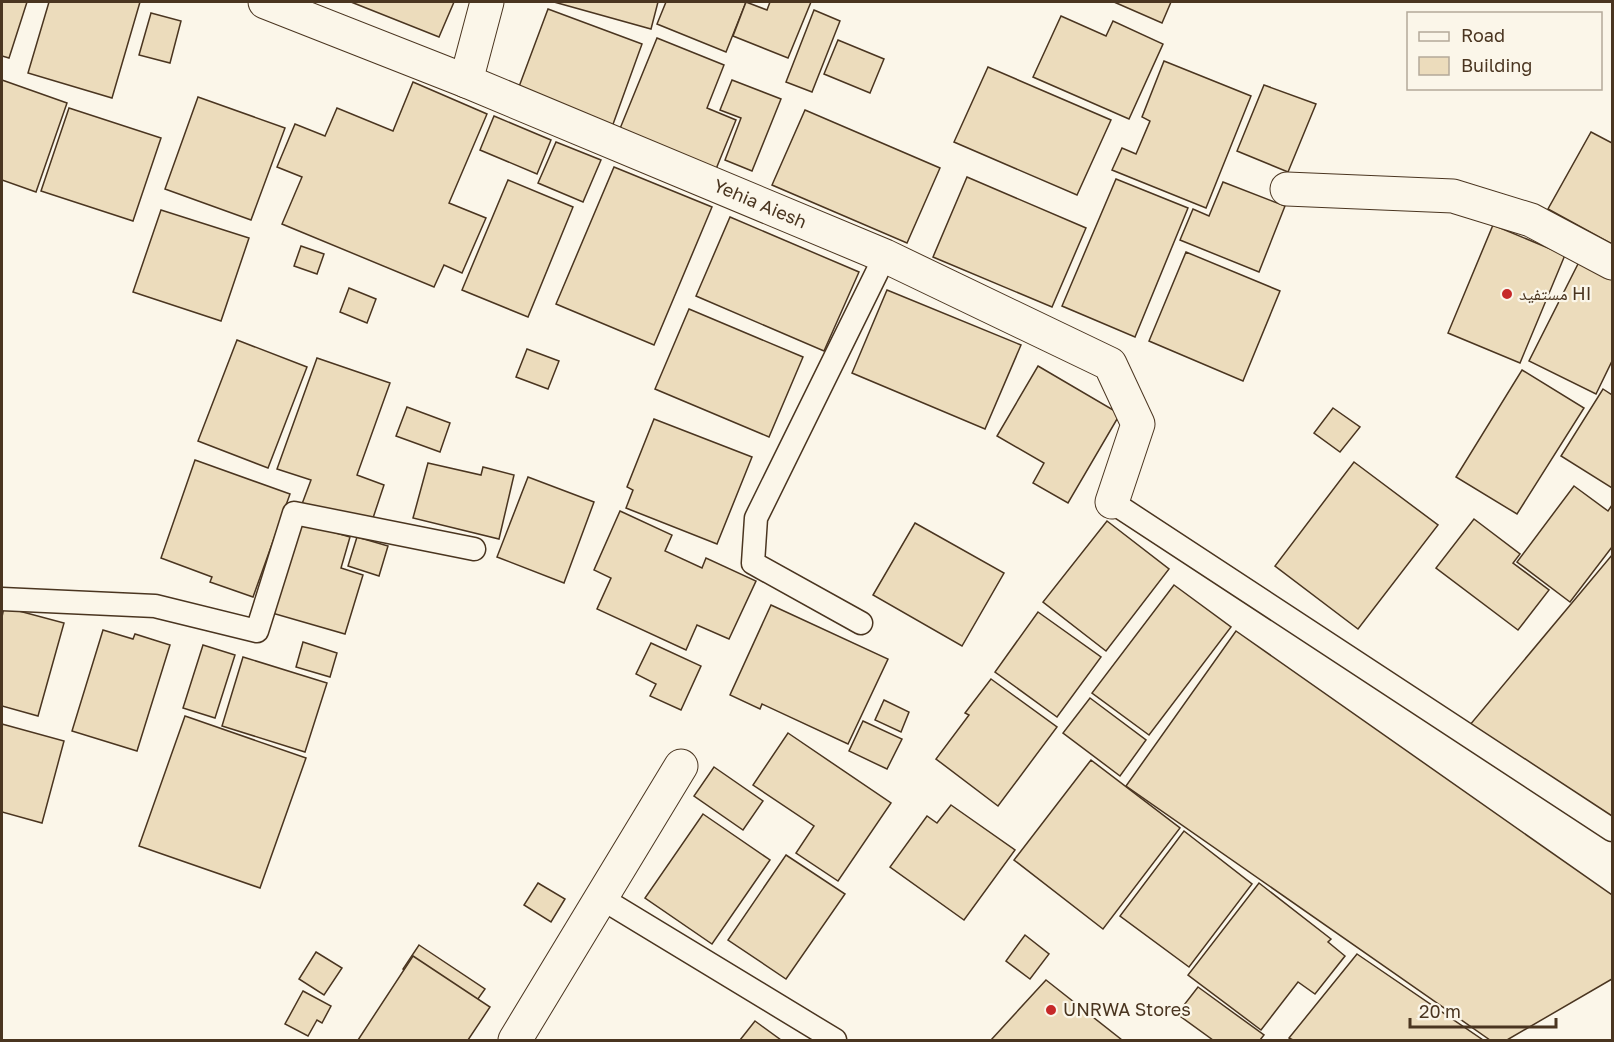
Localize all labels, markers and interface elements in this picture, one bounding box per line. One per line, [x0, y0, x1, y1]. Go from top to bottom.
legend [1407, 12, 1602, 90]
text: Road [1461, 24, 1505, 46]
text: Building [1461, 54, 1532, 76]
street label: Yehia Aiesh [711, 174, 810, 233]
place label: مستفيد HI [1519, 282, 1591, 304]
marker: مستفيد HI [1500, 287, 1514, 301]
scale bar [1410, 991, 1556, 1029]
place label: UNRWA Stores [1063, 998, 1191, 1020]
text: 20 m [1419, 1000, 1461, 1022]
marker: UNRWA Stores [1044, 1003, 1058, 1017]

